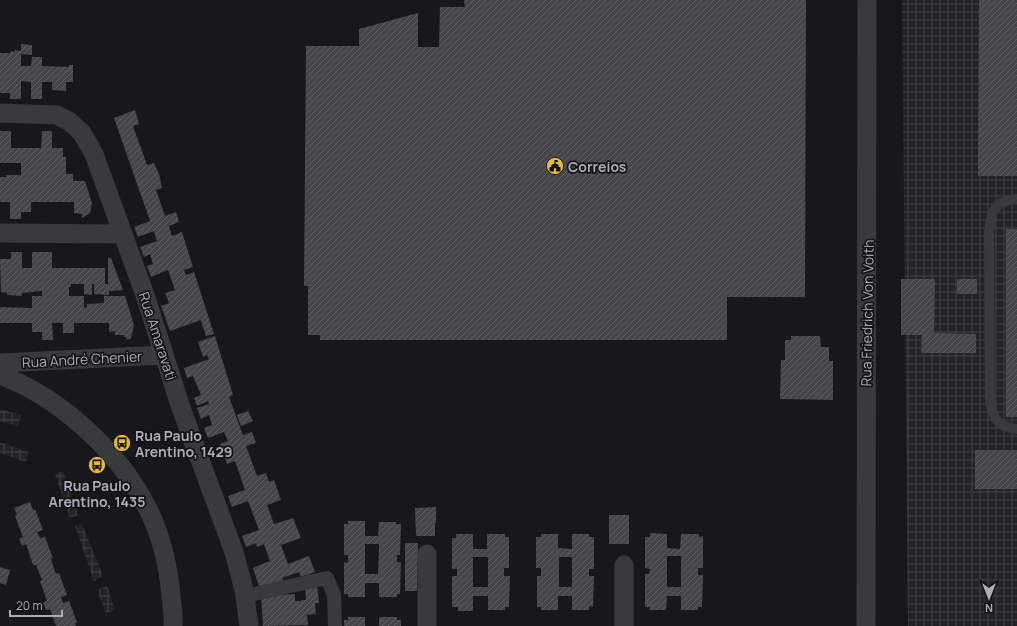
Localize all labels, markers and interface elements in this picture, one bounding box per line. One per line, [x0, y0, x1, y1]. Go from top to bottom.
public building icon: Correios [545, 156, 565, 176]
place label: Correios [568, 157, 627, 176]
street label: Rua Friedrich Von Voith [856, 239, 878, 387]
street label: Rua Amaravati [135, 289, 181, 383]
street label: Rua André Chenier [21, 346, 143, 372]
place label: Rua Paulo Arentino, 1429 [135, 426, 233, 461]
bus stop icon: Rua Paulo Arentino, 1429 [112, 433, 132, 453]
bus stop icon: Rua Paulo Arentino, 1435 [87, 455, 107, 475]
place label: Rua Paulo Arentino, 1435 [49, 476, 145, 511]
north arrow [969, 578, 1009, 618]
scale bar [10, 592, 62, 618]
text: 20 m [16, 597, 43, 614]
text: N [985, 601, 993, 616]

